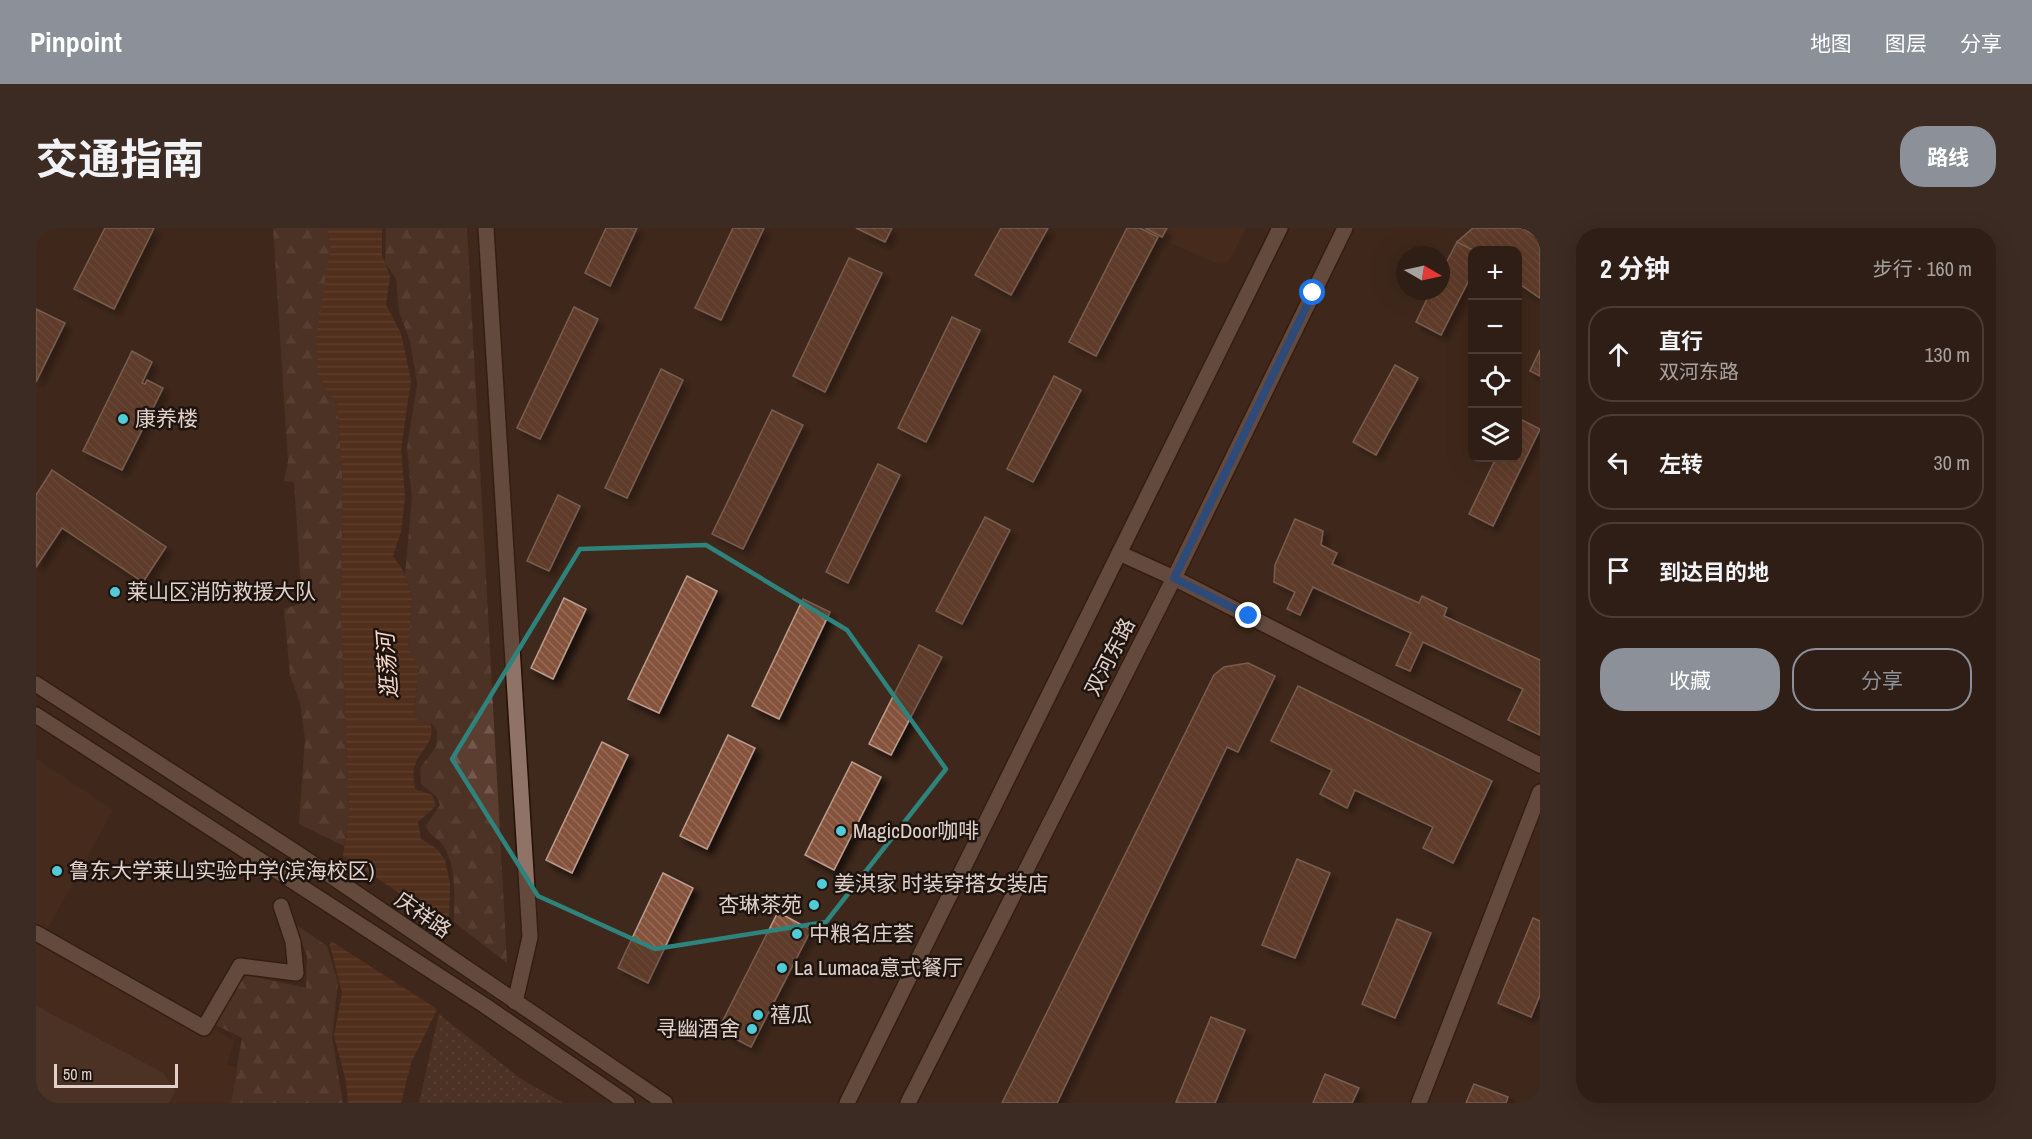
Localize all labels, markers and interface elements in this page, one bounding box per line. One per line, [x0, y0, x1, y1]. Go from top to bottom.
text: Pinpoint [30, 23, 122, 61]
text: 地图 [1810, 29, 1852, 58]
text: 图层 [1885, 29, 1927, 58]
text: 分享 [1960, 29, 2002, 58]
button: 路线 [1900, 126, 1996, 187]
text: 交通指南 [36, 131, 204, 187]
north arrow [1396, 246, 1450, 300]
map controls [1468, 246, 1522, 462]
button: + [1468, 246, 1522, 300]
text: 2 分钟 [1600, 251, 1670, 286]
text: 步行 · 160 m [1873, 255, 1972, 282]
route start [1299, 279, 1325, 305]
button: − [1468, 300, 1522, 354]
text: 直行 [1659, 326, 1703, 356]
icon: ahead [1602, 338, 1635, 371]
text: 130 m [1924, 341, 1970, 368]
button: locate [1468, 354, 1522, 408]
text: 双河东路 [1659, 358, 1739, 385]
place label: 康养楼 [135, 404, 198, 433]
button: layers [1468, 408, 1522, 462]
marker: 康养楼 [116, 412, 130, 426]
icon: left [1602, 446, 1635, 479]
text: 左转 [1659, 449, 1703, 479]
text: 30 m [1934, 449, 1970, 476]
icon: arrive [1602, 554, 1635, 587]
text: 到达目的地 [1659, 557, 1769, 587]
place label: 莱山区消防救援大队 [127, 577, 316, 606]
marker: 莱山区消防救援大队 [108, 585, 122, 599]
route end [1235, 602, 1261, 628]
street label: 双河东路 [1078, 613, 1142, 701]
water label: 逛荡河 [369, 628, 404, 700]
button: 收藏 [1600, 648, 1780, 711]
button: 分享 [1792, 648, 1972, 711]
place label: MagicDoor咖啡 [853, 816, 979, 845]
marker: MagicDoor咖啡 [834, 824, 848, 838]
place label: 鲁东大学莱山实验中学(滨海校区) [69, 856, 374, 885]
marker: 鲁东大学莱山实验中学(滨海校区) [50, 864, 64, 878]
place label: 姜淇家 时装穿搭女装店 [834, 869, 1049, 898]
marker: 姜淇家 时装穿搭女装店 [815, 877, 829, 891]
street label: 庆祥路 [389, 885, 457, 945]
place label: 杏琳茶苑 [718, 890, 802, 919]
marker: 杏琳茶苑 [807, 898, 821, 912]
place label: 中粮名庄荟 [809, 919, 914, 948]
marker: 中粮名庄荟 [790, 927, 804, 941]
place label: La Lumaca意式餐厅 [794, 953, 963, 982]
marker: La Lumaca意式餐厅 [775, 961, 789, 975]
place label: 禧瓜 [770, 1000, 812, 1029]
marker: 禧瓜 [751, 1008, 765, 1022]
place label: 寻幽酒舍 [656, 1014, 740, 1043]
marker: 寻幽酒舍 [745, 1022, 759, 1036]
scale bar [54, 1061, 178, 1088]
text: 50 m [63, 1063, 92, 1085]

